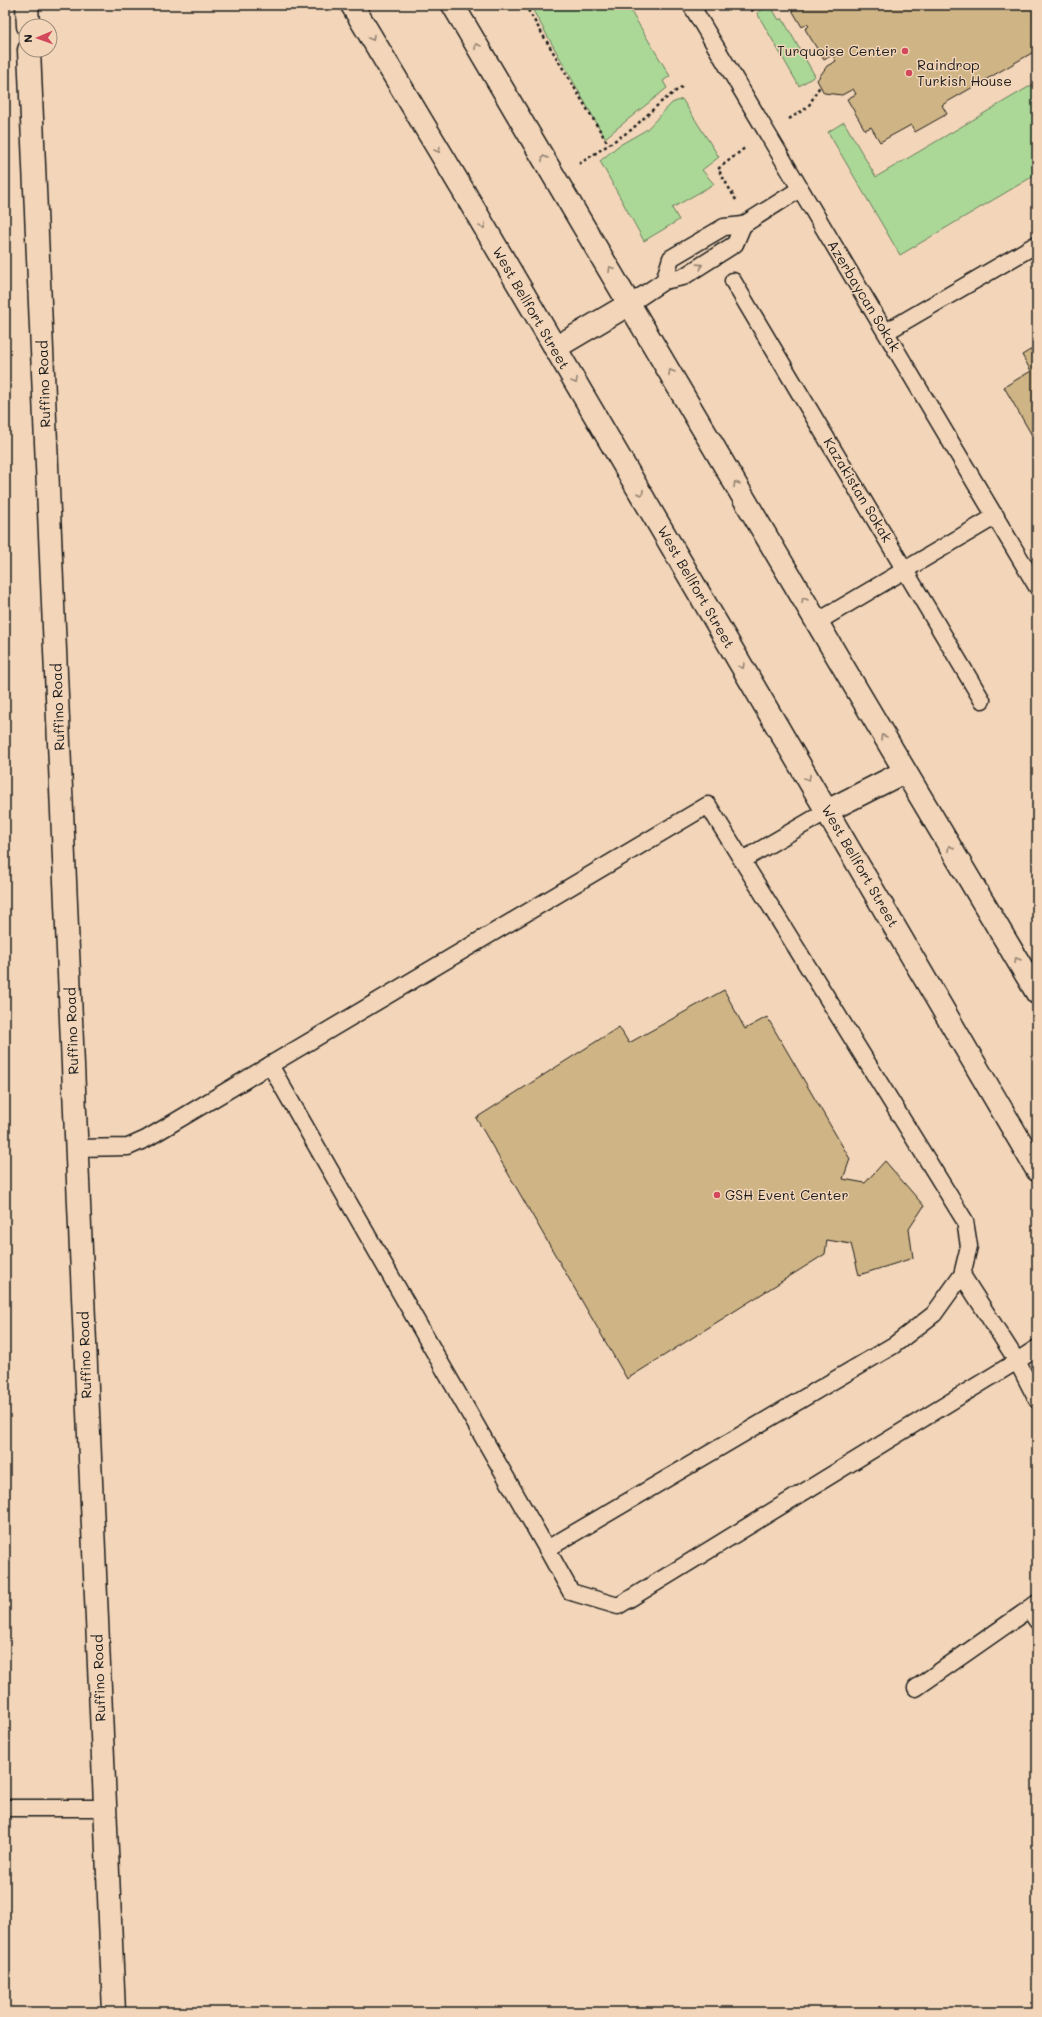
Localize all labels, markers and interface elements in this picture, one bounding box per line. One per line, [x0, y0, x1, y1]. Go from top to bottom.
north arrow [18, 18, 58, 58]
text: N [20, 34, 35, 43]
one-way arrow [367, 34, 374, 41]
place label: Turquoise Center [777, 41, 897, 60]
one-way arrow [475, 43, 482, 50]
marker: Turquoise Center [900, 46, 910, 56]
place label: Raindrop Turkish House [917, 55, 1012, 90]
marker: Raindrop Turkish House [904, 68, 914, 78]
one-way arrow [434, 146, 441, 153]
one-way arrow [542, 155, 549, 162]
one-way arrow [479, 222, 486, 229]
street label: Azerbaycan Sokak [824, 236, 905, 355]
street label: West Bellfort Street [489, 243, 574, 373]
one-way arrow [695, 264, 702, 271]
one-way arrow [608, 266, 615, 273]
street label: Ruffino Road [32, 340, 55, 428]
one-way arrow [669, 369, 676, 376]
one-way arrow [570, 377, 577, 384]
street label: Kazakistan Sokak [820, 434, 897, 546]
one-way arrow [734, 481, 741, 488]
one-way arrow [636, 489, 643, 496]
street label: West Bellfort Street [654, 522, 739, 652]
one-way arrow [802, 597, 809, 604]
one-way arrow [737, 662, 745, 669]
street label: Ruffino Road [46, 663, 69, 751]
one-way arrow [881, 734, 888, 741]
one-way arrow [803, 774, 810, 781]
street label: West Bellfort Street [818, 801, 903, 931]
one-way arrow [947, 845, 955, 852]
one-way arrow [1014, 957, 1022, 964]
street label: Ruffino Road [60, 987, 83, 1075]
place label: GSH Event Center [725, 1185, 848, 1204]
marker: GSH Event Center [712, 1190, 722, 1200]
street label: Ruffino Road [73, 1311, 96, 1399]
street label: Ruffino Road [87, 1634, 110, 1722]

